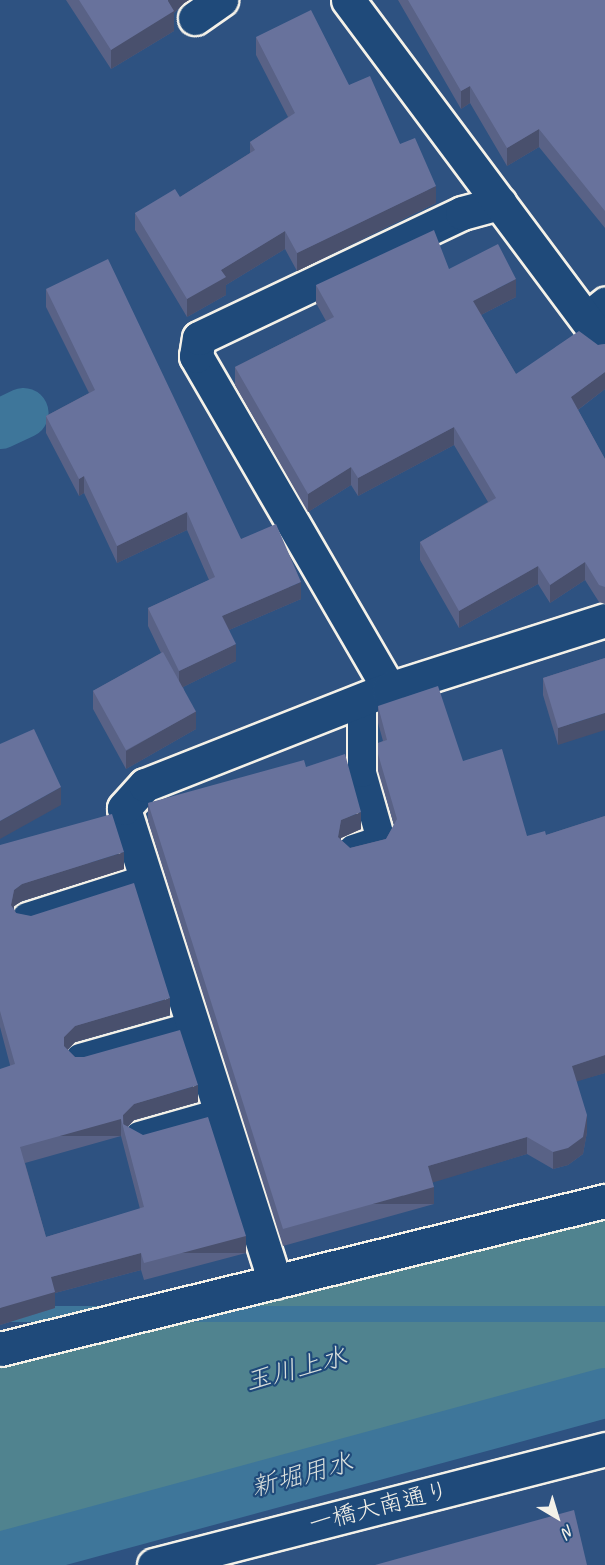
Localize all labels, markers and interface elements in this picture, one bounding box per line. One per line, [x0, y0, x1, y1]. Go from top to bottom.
water label: 玉川上水 [242, 1340, 350, 1398]
water label: 新堀用水 [248, 1446, 356, 1504]
street label: 一橋大南通り [306, 1476, 452, 1538]
north arrow [527, 1487, 587, 1547]
text: N [558, 1520, 578, 1542]

